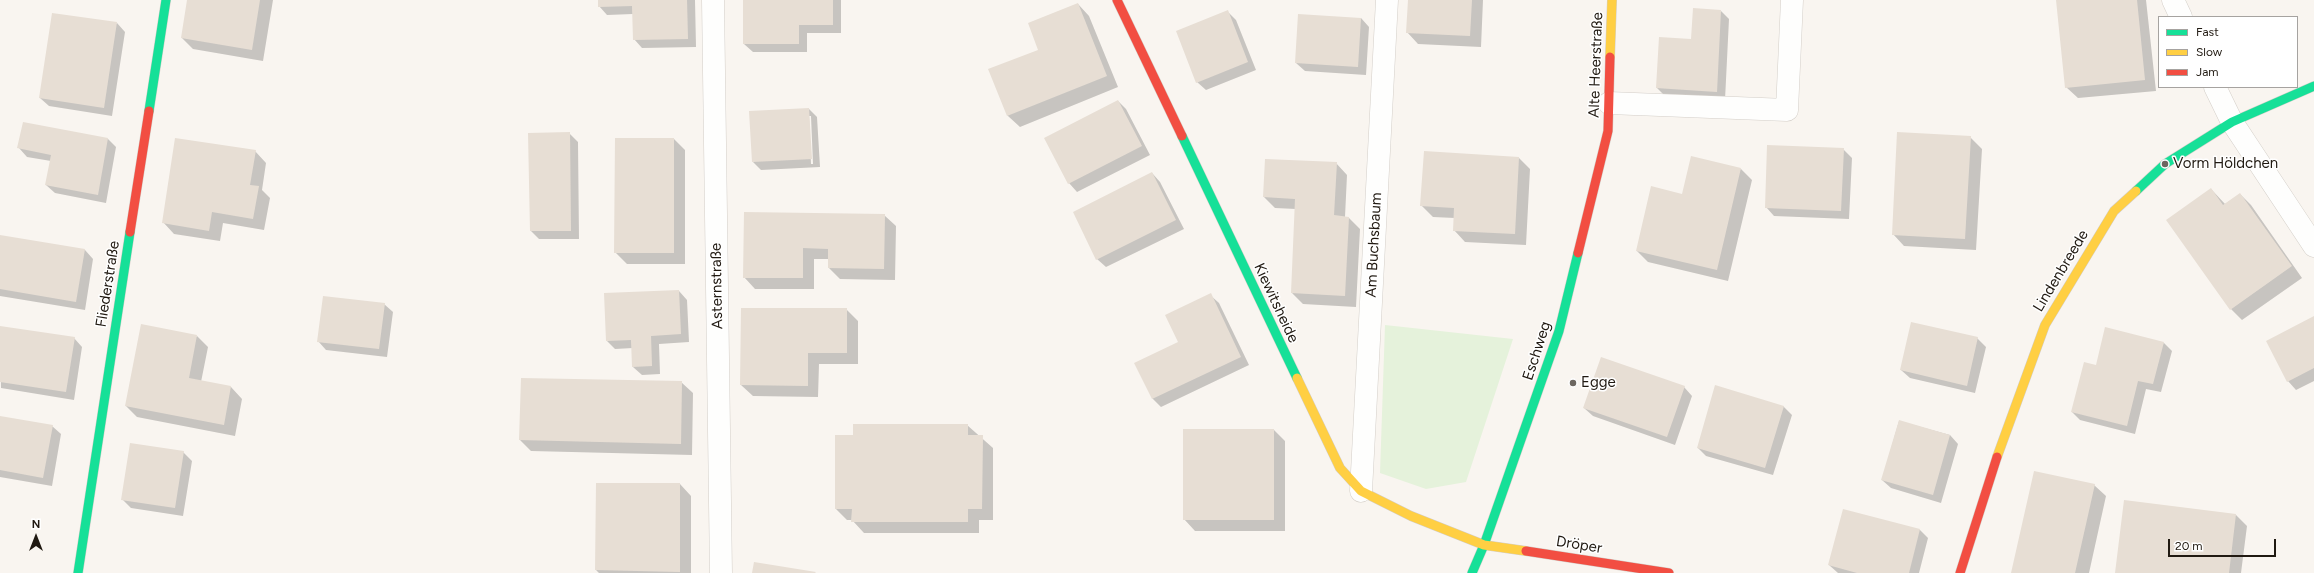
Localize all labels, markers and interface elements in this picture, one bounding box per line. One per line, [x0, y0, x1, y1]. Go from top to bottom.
street label: Alte Heerstraße [1585, 12, 1607, 118]
legend [2158, 16, 2298, 88]
text: Fast [2196, 25, 2219, 39]
text: Slow [2196, 45, 2222, 59]
text: Jam [2196, 65, 2219, 79]
place label: Vorm Höldchen [2173, 155, 2278, 173]
marker: Vorm Höldchen [2160, 159, 2170, 169]
street label: Am Buchsbaum [1362, 192, 1386, 298]
street label: Lindenbreede [2030, 227, 2092, 315]
street label: Fliederstraße [92, 240, 124, 328]
street label: Asternstraße [707, 243, 727, 329]
street label: Kiewitsheide [1250, 260, 1302, 346]
street label: Eschweg [1519, 319, 1555, 383]
place label: Egge [1581, 374, 1616, 392]
marker: Egge [1568, 378, 1578, 388]
north arrow [16, 517, 56, 557]
text: N [32, 518, 40, 531]
scale bar [2170, 531, 2278, 557]
street label: Dröper [1555, 532, 1603, 558]
text: 20 m [2175, 539, 2203, 553]

